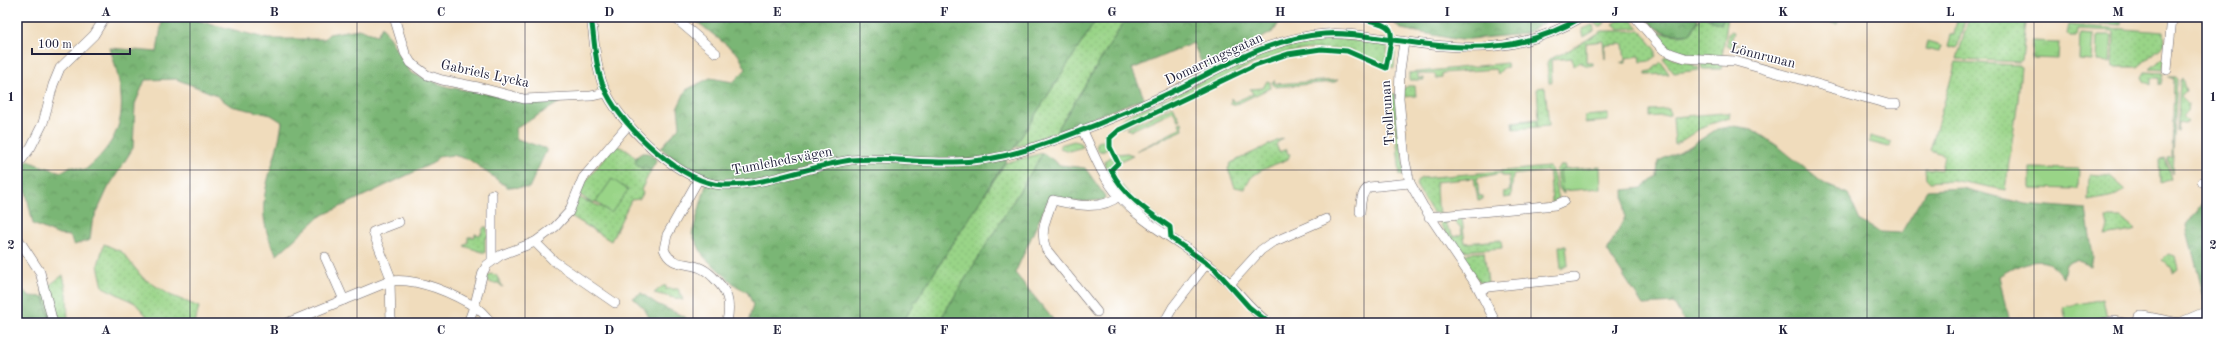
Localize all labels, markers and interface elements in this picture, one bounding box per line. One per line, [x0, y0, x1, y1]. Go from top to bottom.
text: A [101, 6, 111, 19]
text: B [269, 6, 279, 19]
text: C [437, 6, 445, 19]
text: D [604, 6, 614, 19]
text: E [773, 6, 782, 19]
text: F [940, 6, 949, 19]
text: G [1107, 6, 1117, 19]
text: H [1275, 6, 1286, 19]
text: I [1444, 6, 1450, 19]
text: J [1611, 6, 1619, 19]
text: K [1778, 6, 1788, 19]
text: L [1946, 6, 1955, 19]
text: M [2112, 6, 2124, 19]
scale bar [32, 30, 130, 56]
street label: Domarringsgatan [1163, 30, 1265, 88]
text: 100 m [38, 39, 72, 51]
street label: Lönnrunan [1729, 41, 1797, 71]
street label: Gabriels Lycka [439, 58, 531, 90]
street label: Trollrunan [1379, 79, 1397, 146]
text: 1 [7, 91, 15, 104]
text: 1 [2209, 91, 2217, 104]
street label: Tumlehedsvägen [731, 144, 834, 178]
text: 2 [7, 239, 15, 252]
text: 2 [2209, 239, 2217, 252]
text: A [101, 324, 111, 337]
text: B [269, 324, 279, 337]
text: C [437, 324, 445, 337]
text: D [604, 324, 614, 337]
text: E [773, 324, 782, 337]
text: F [940, 324, 949, 337]
text: G [1107, 324, 1117, 337]
text: H [1275, 324, 1286, 337]
text: I [1444, 324, 1450, 337]
text: J [1611, 324, 1619, 337]
text: K [1778, 324, 1788, 337]
text: L [1946, 324, 1955, 337]
text: M [2112, 324, 2124, 337]

